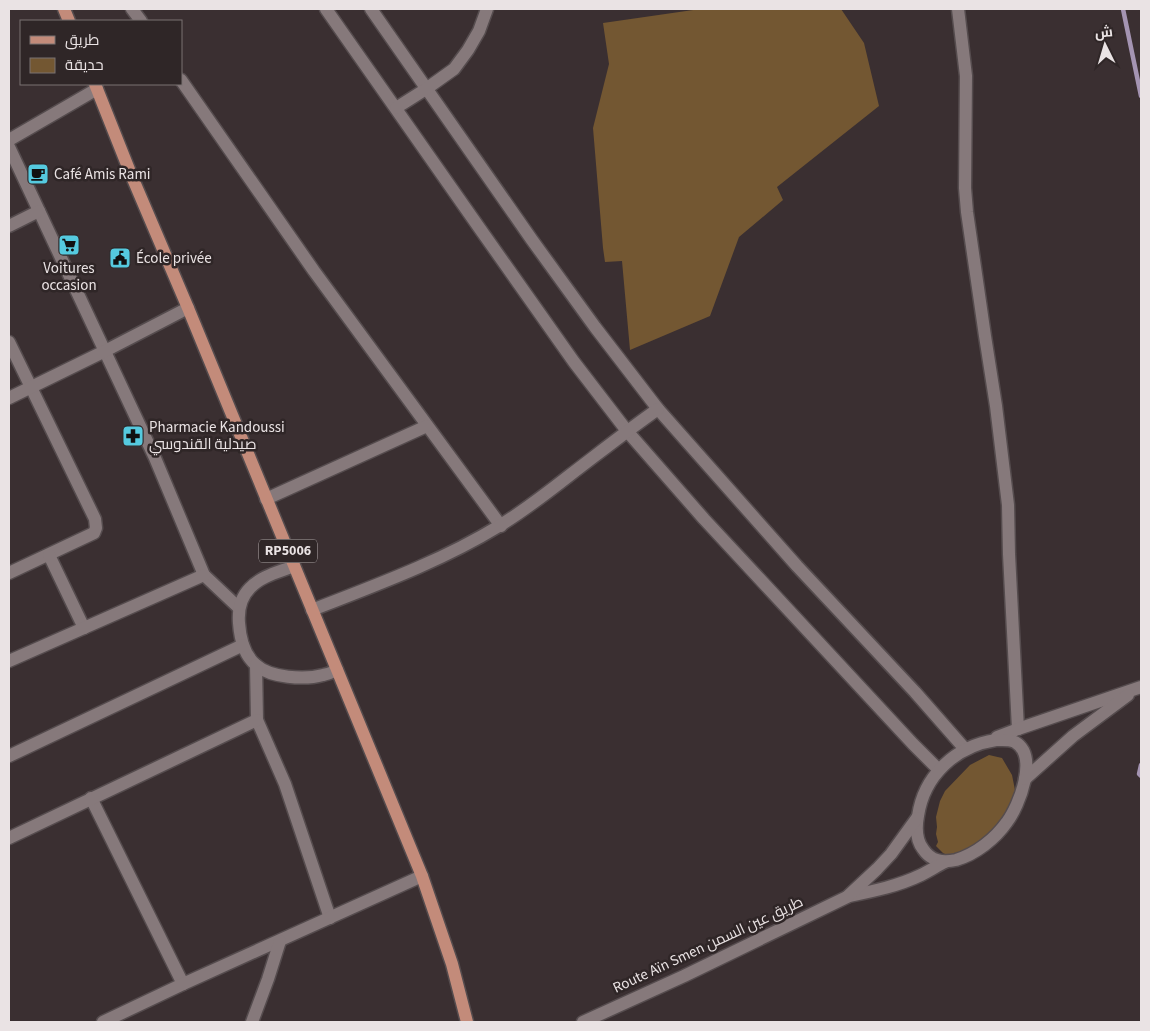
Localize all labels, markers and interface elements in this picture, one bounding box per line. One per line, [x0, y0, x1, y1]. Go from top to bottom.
legend [20, 20, 182, 85]
north arrow [1080, 20, 1130, 70]
text: ش [1094, 22, 1114, 44]
text: طريق [65, 30, 99, 51]
text: حديقة [65, 55, 104, 76]
cafe icon: Café Amis Rami [26, 162, 50, 186]
place label: Café Amis Rami [54, 164, 151, 185]
supermarket icon: Voitures occasion [57, 233, 81, 257]
public building icon: École privée [108, 246, 132, 270]
place label: École privée [136, 248, 212, 269]
place label: Voitures occasion [41, 258, 97, 296]
place label: Pharmacie Kandoussi صيدلية القندوسي [149, 417, 285, 456]
pharmacy icon: Pharmacie Kandoussi صيدلية القندوسي [121, 424, 145, 448]
road number: RP5006 [259, 540, 317, 562]
street label: Route Aïn Smen طريق عين السمن [609, 892, 807, 998]

